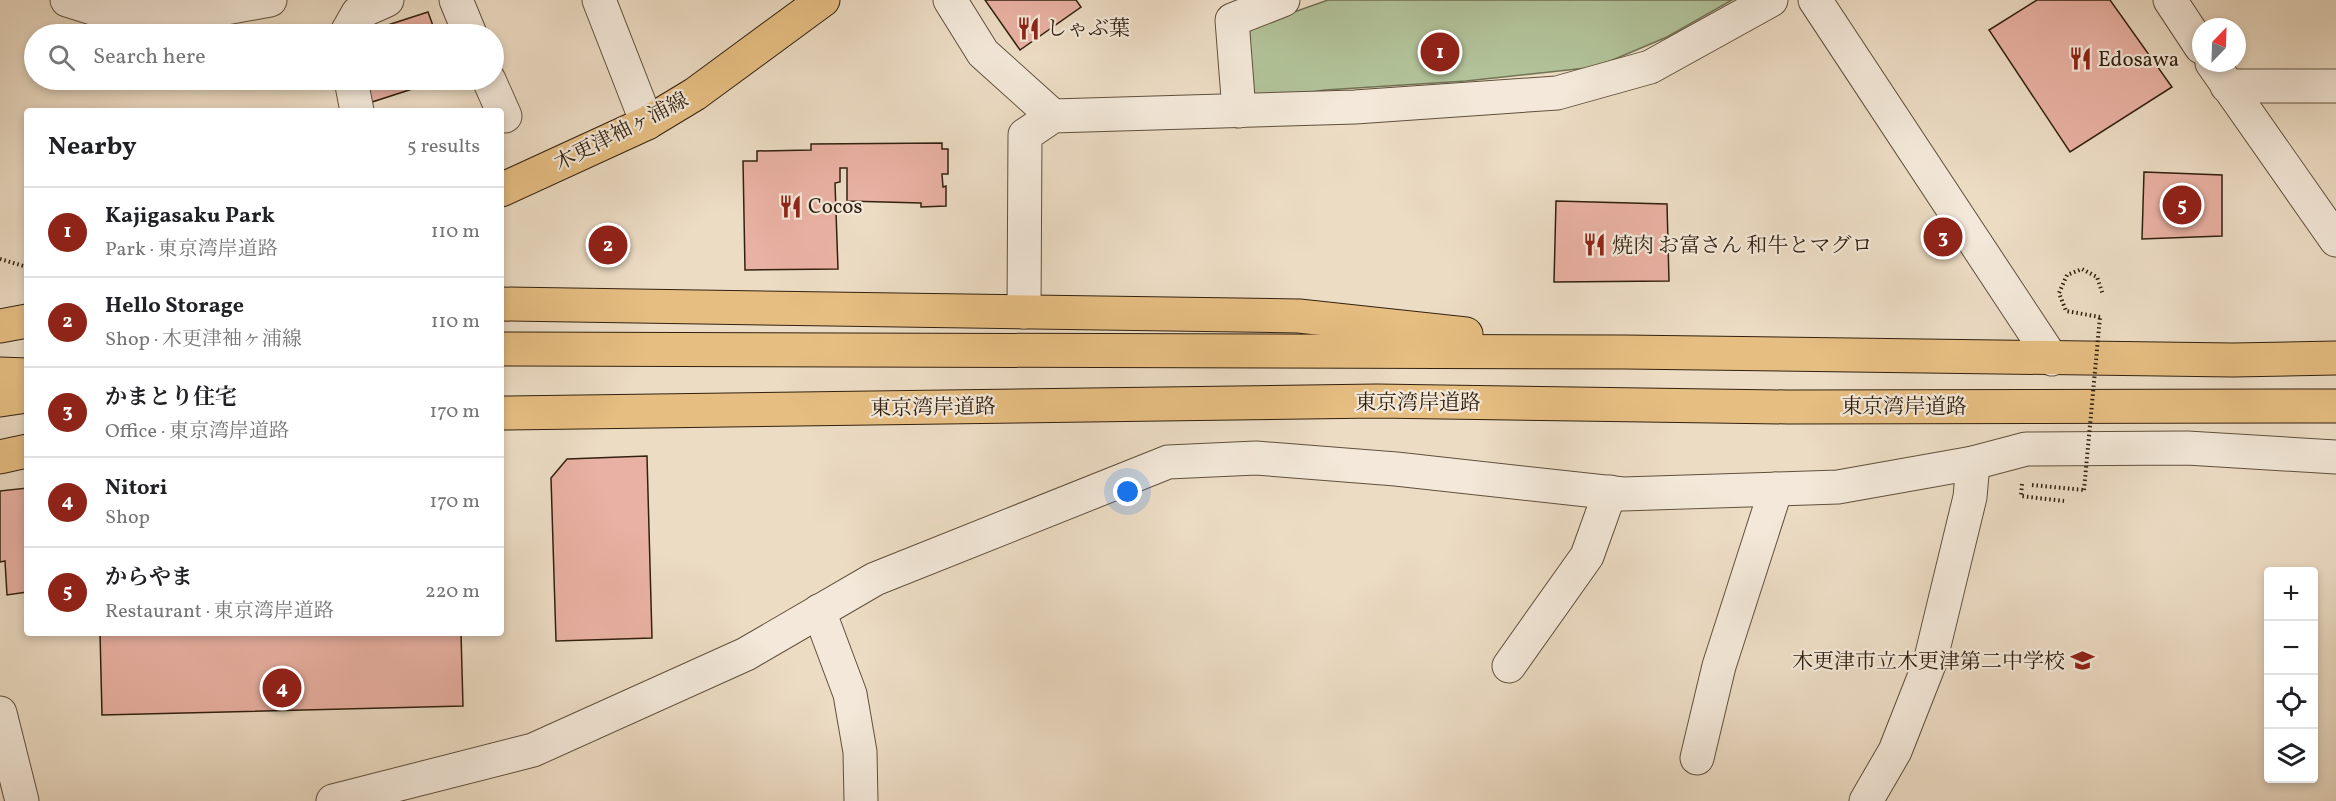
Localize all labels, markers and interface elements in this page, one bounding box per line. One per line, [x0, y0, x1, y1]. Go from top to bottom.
restaurant icon: しゃぶ葉 [1015, 15, 1041, 41]
place label: しゃぶ葉 [1046, 15, 1130, 44]
north arrow [2192, 18, 2246, 72]
search box [24, 24, 504, 90]
pin: 1 [1420, 29, 1460, 74]
icon: search [45, 41, 78, 74]
text: Search here [93, 42, 206, 73]
restaurant icon: Edosawa [2067, 46, 2093, 72]
place label: Edosawa [2098, 46, 2179, 75]
street label: 木更津袖ヶ浦線 [550, 86, 694, 179]
text: Nearby [48, 129, 137, 165]
text: 5 results [407, 133, 480, 161]
pin: 5 [2162, 182, 2202, 228]
restaurant icon: Cocos [777, 193, 803, 219]
place label: Cocos [808, 193, 862, 222]
text: Kajigasaku Park [105, 201, 275, 232]
pin: 3 [1924, 214, 1962, 260]
text: 1 [63, 218, 72, 246]
text: 110 m [431, 218, 480, 246]
pin: 2 [588, 222, 628, 268]
restaurant icon: 焼肉 お富さん 和牛とマグロ [1581, 232, 1607, 258]
place label: 焼肉 お富さん 和牛とマグロ [1612, 232, 1872, 261]
text: Park · 東京湾岸道路 [105, 236, 278, 264]
text: Hello Storage [105, 291, 244, 322]
text: 2 [62, 308, 73, 336]
text: 110 m [431, 308, 480, 336]
text: Shop · 木更津袖ヶ浦線 [105, 326, 302, 354]
text: かまとり住宅 [105, 383, 237, 414]
street label: 東京湾岸道路 [1355, 389, 1481, 418]
street label: 東京湾岸道路 [870, 393, 996, 424]
street label: 東京湾岸道路 [1841, 393, 1967, 422]
text: 3 [62, 398, 73, 426]
text: 170 m [430, 398, 480, 426]
text: Office · 東京湾岸道路 [105, 418, 289, 446]
text: Nitori [105, 473, 168, 504]
your location [1113, 477, 1142, 506]
text: 4 [61, 488, 74, 516]
text: 170 m [430, 488, 480, 516]
text: Shop [105, 504, 150, 532]
text: からやま [105, 563, 193, 594]
map controls [2264, 567, 2318, 783]
button: + [2264, 567, 2318, 621]
text: 5 [63, 578, 72, 606]
text: 220 m [425, 578, 480, 606]
text: Restaurant · 東京湾岸道路 [105, 598, 334, 626]
button: − [2264, 621, 2318, 675]
place label: 木更津市立木更津第二中学校 [1792, 648, 2065, 677]
school or university icon: 木更津市立木更津第二中学校 [2070, 648, 2096, 674]
pin: 4 [262, 666, 302, 710]
button: locate [2264, 675, 2318, 729]
button: layers [2264, 729, 2318, 783]

